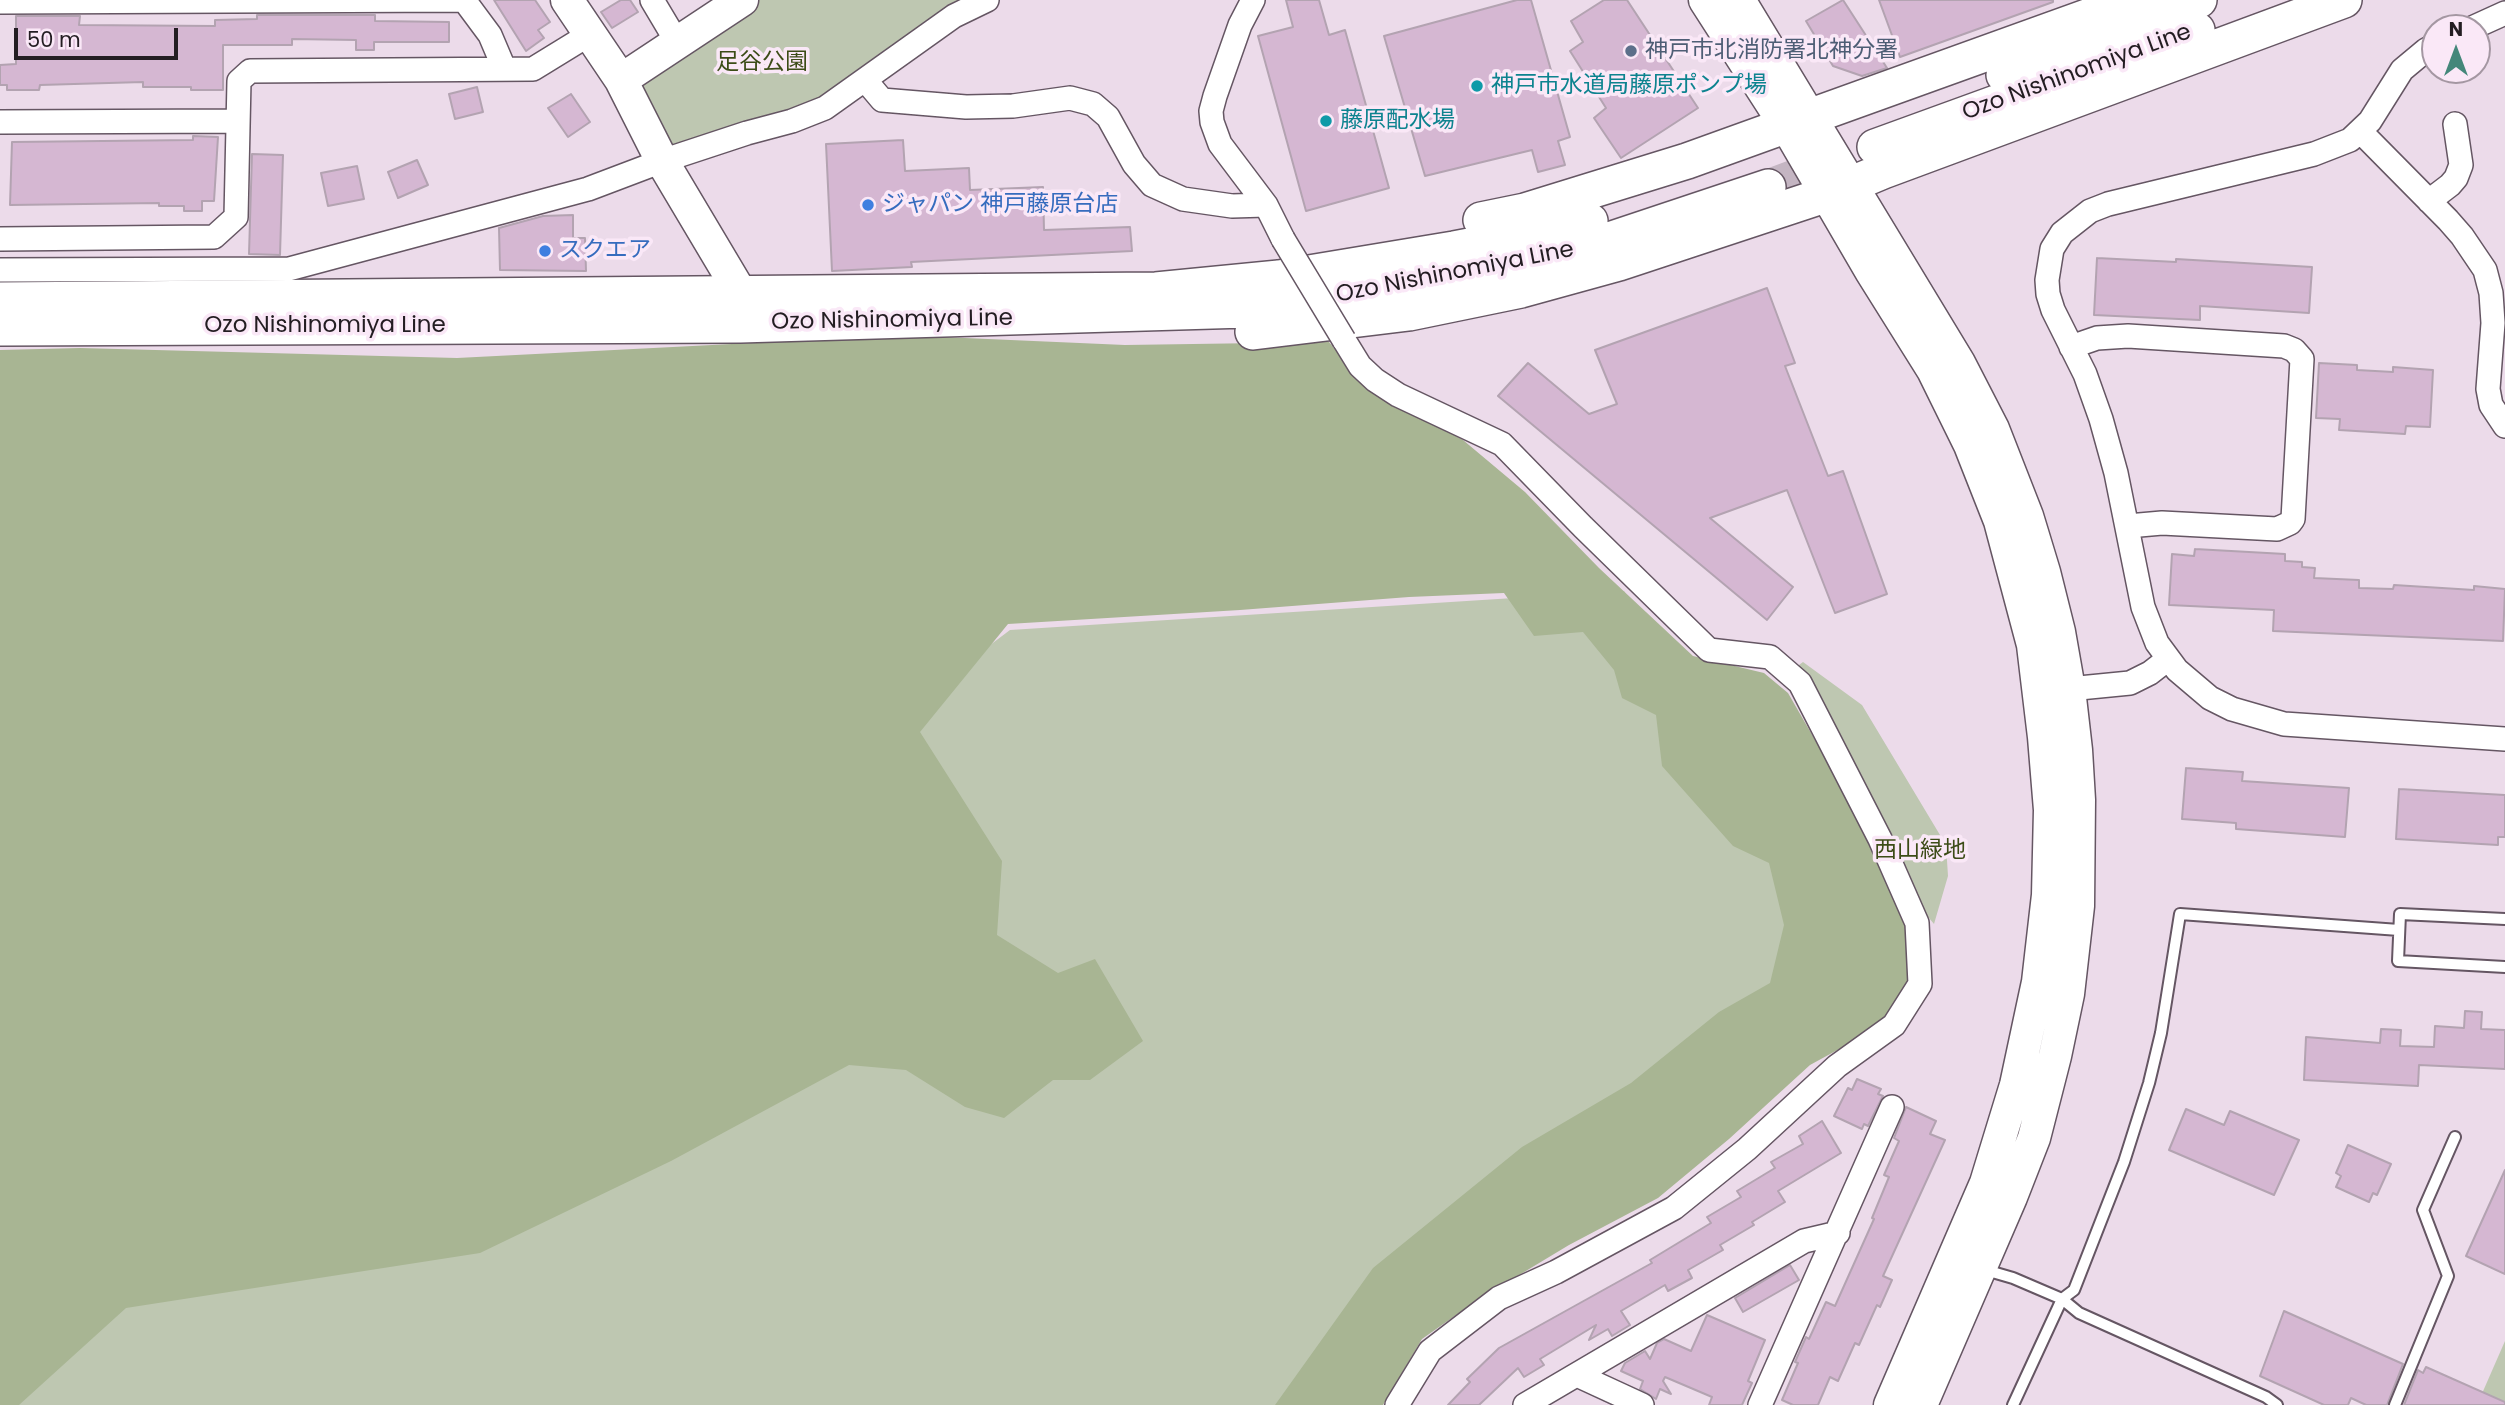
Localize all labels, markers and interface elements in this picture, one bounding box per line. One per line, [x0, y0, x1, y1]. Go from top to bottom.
scale bar [18, 14, 182, 58]
north arrow [2421, 14, 2491, 84]
text: N [2449, 16, 2463, 43]
street label: Ozo Nishinomiya Line [1959, 19, 2195, 127]
text: 50 m [27, 25, 81, 54]
place label: 神戸市北消防署北神分署 [1645, 37, 1898, 65]
marker: 神戸市北消防署北神分署 [1623, 43, 1639, 59]
park label: 足谷公園 [716, 49, 808, 77]
place label: 神戸市水道局藤原ポンプ場 [1491, 72, 1767, 100]
marker: 神戸市水道局藤原ポンプ場 [1469, 78, 1485, 94]
place label: 藤原配水場 [1340, 107, 1455, 135]
marker: 藤原配水場 [1318, 113, 1334, 129]
place label: ジャパン 神戸藤原台店 [882, 191, 1118, 219]
marker: ジャパン 神戸藤原台店 [860, 197, 876, 213]
street label: Ozo Nishinomiya Line [1334, 236, 1576, 310]
place label: スクエア [559, 237, 651, 265]
marker: スクエア [537, 243, 553, 259]
street label: Ozo Nishinomiya Line [771, 305, 1013, 337]
street label: Ozo Nishinomiya Line [204, 312, 446, 340]
park label: 西山緑地 [1874, 837, 1966, 865]

